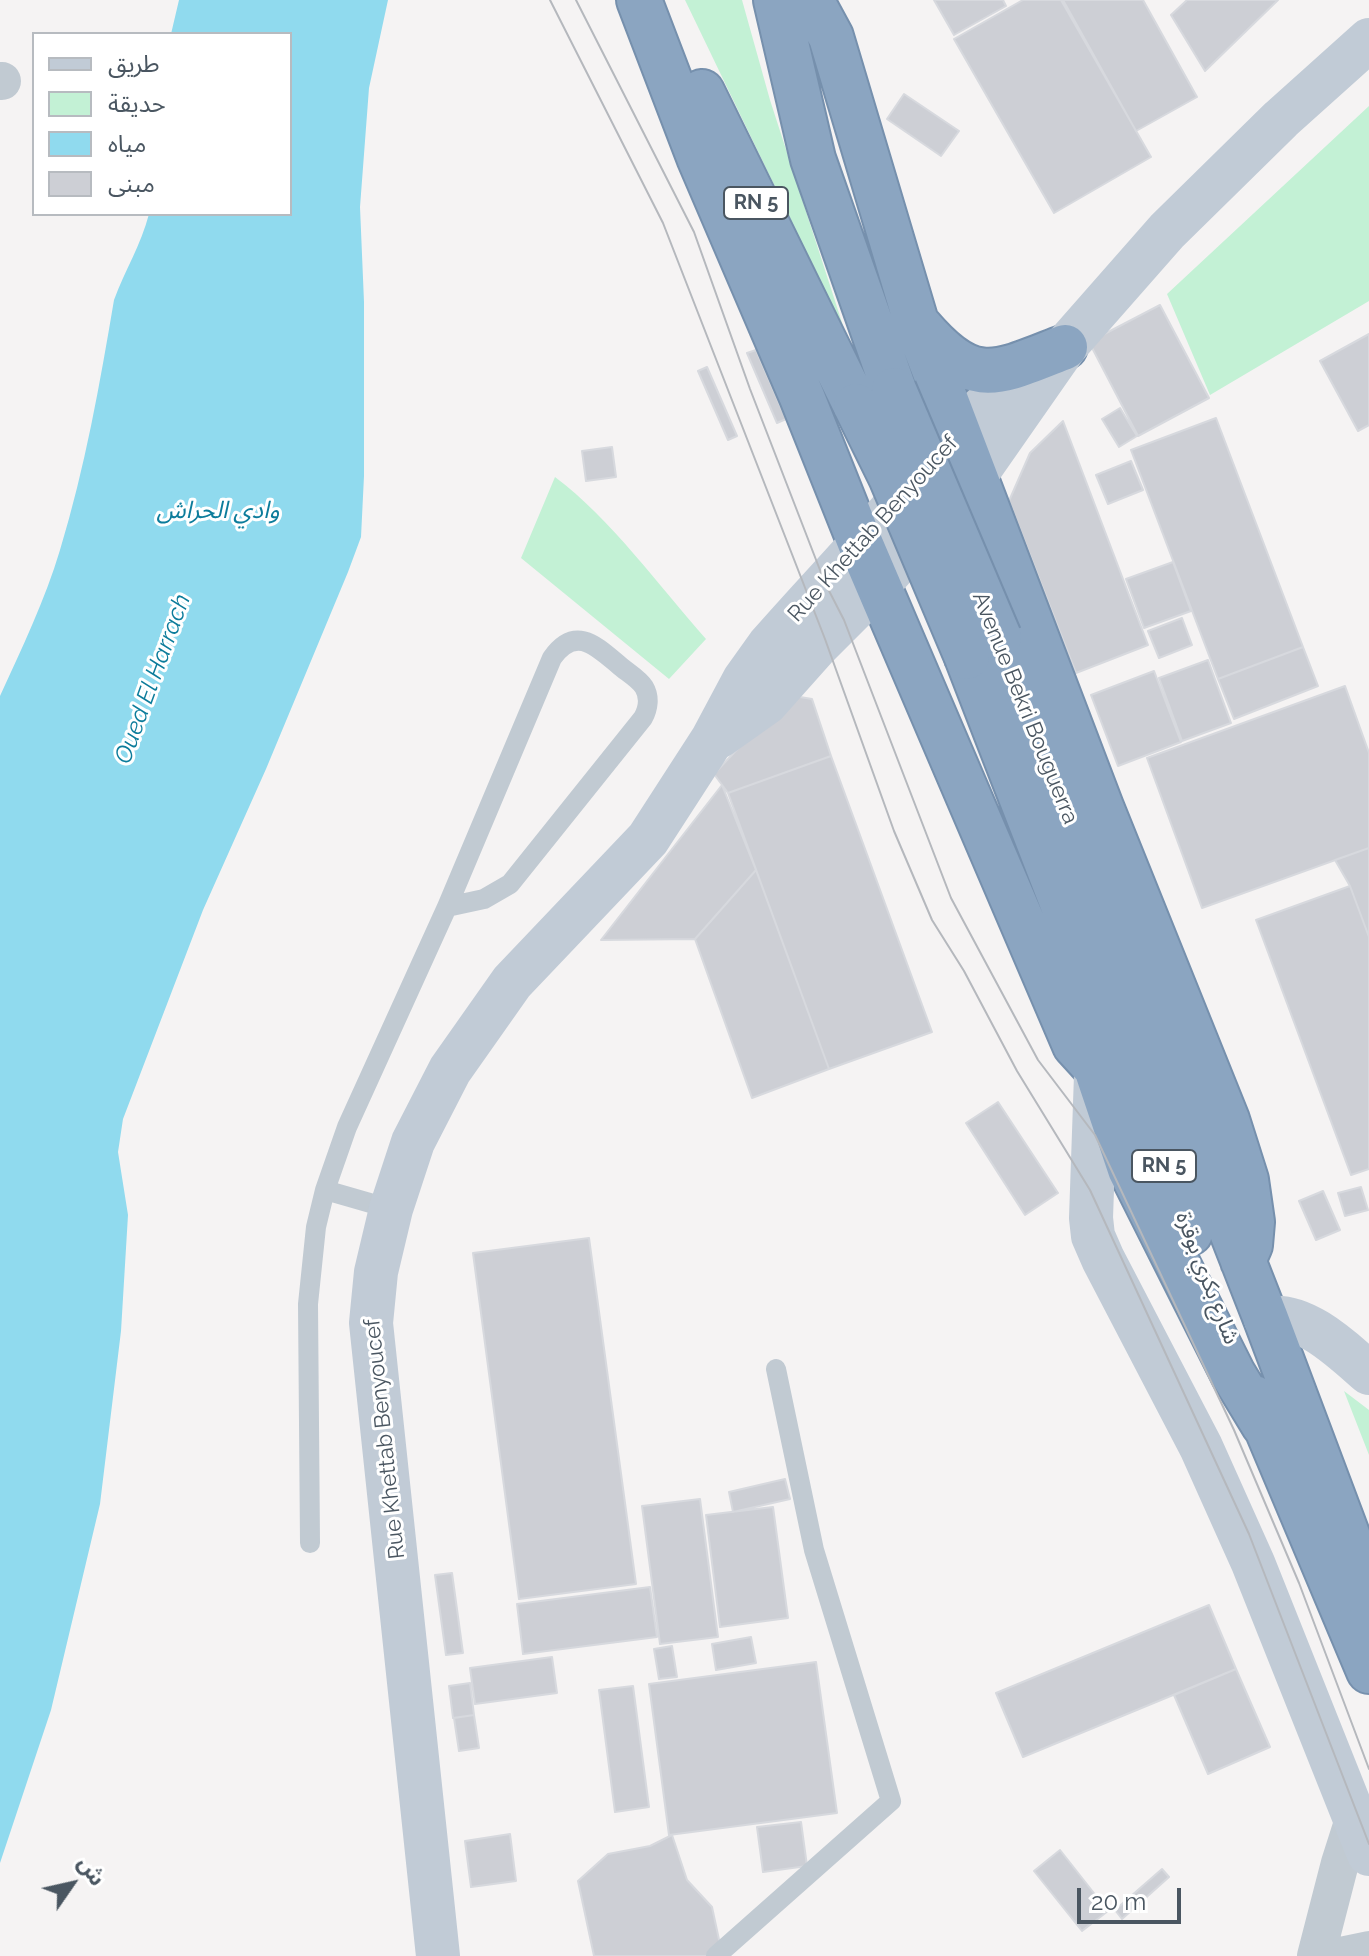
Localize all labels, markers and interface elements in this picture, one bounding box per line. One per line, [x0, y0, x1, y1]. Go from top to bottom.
legend [32, 32, 292, 216]
text: طريق [108, 49, 160, 78]
text: حديقة [108, 89, 166, 118]
text: مياه [108, 129, 146, 158]
text: مبنى [108, 169, 155, 198]
road number: RN 5 [724, 187, 788, 219]
street label: Rue Khettab Benyoucef [782, 430, 964, 628]
water label: وادي الحراش [157, 497, 279, 525]
street label: Avenue Bekri Bouguerra [966, 588, 1084, 828]
water label: Oued El Harrach [109, 590, 197, 768]
road number: RN 5 [1132, 1150, 1196, 1182]
street label: شارع بكري بوقرة [1170, 1208, 1244, 1348]
street label: Rue Khettab Benyoucef [359, 1318, 411, 1560]
north arrow [32, 1844, 112, 1924]
text: ش [73, 1851, 111, 1890]
scale bar [1081, 1872, 1185, 1922]
text: 20 m [1091, 1887, 1146, 1916]

